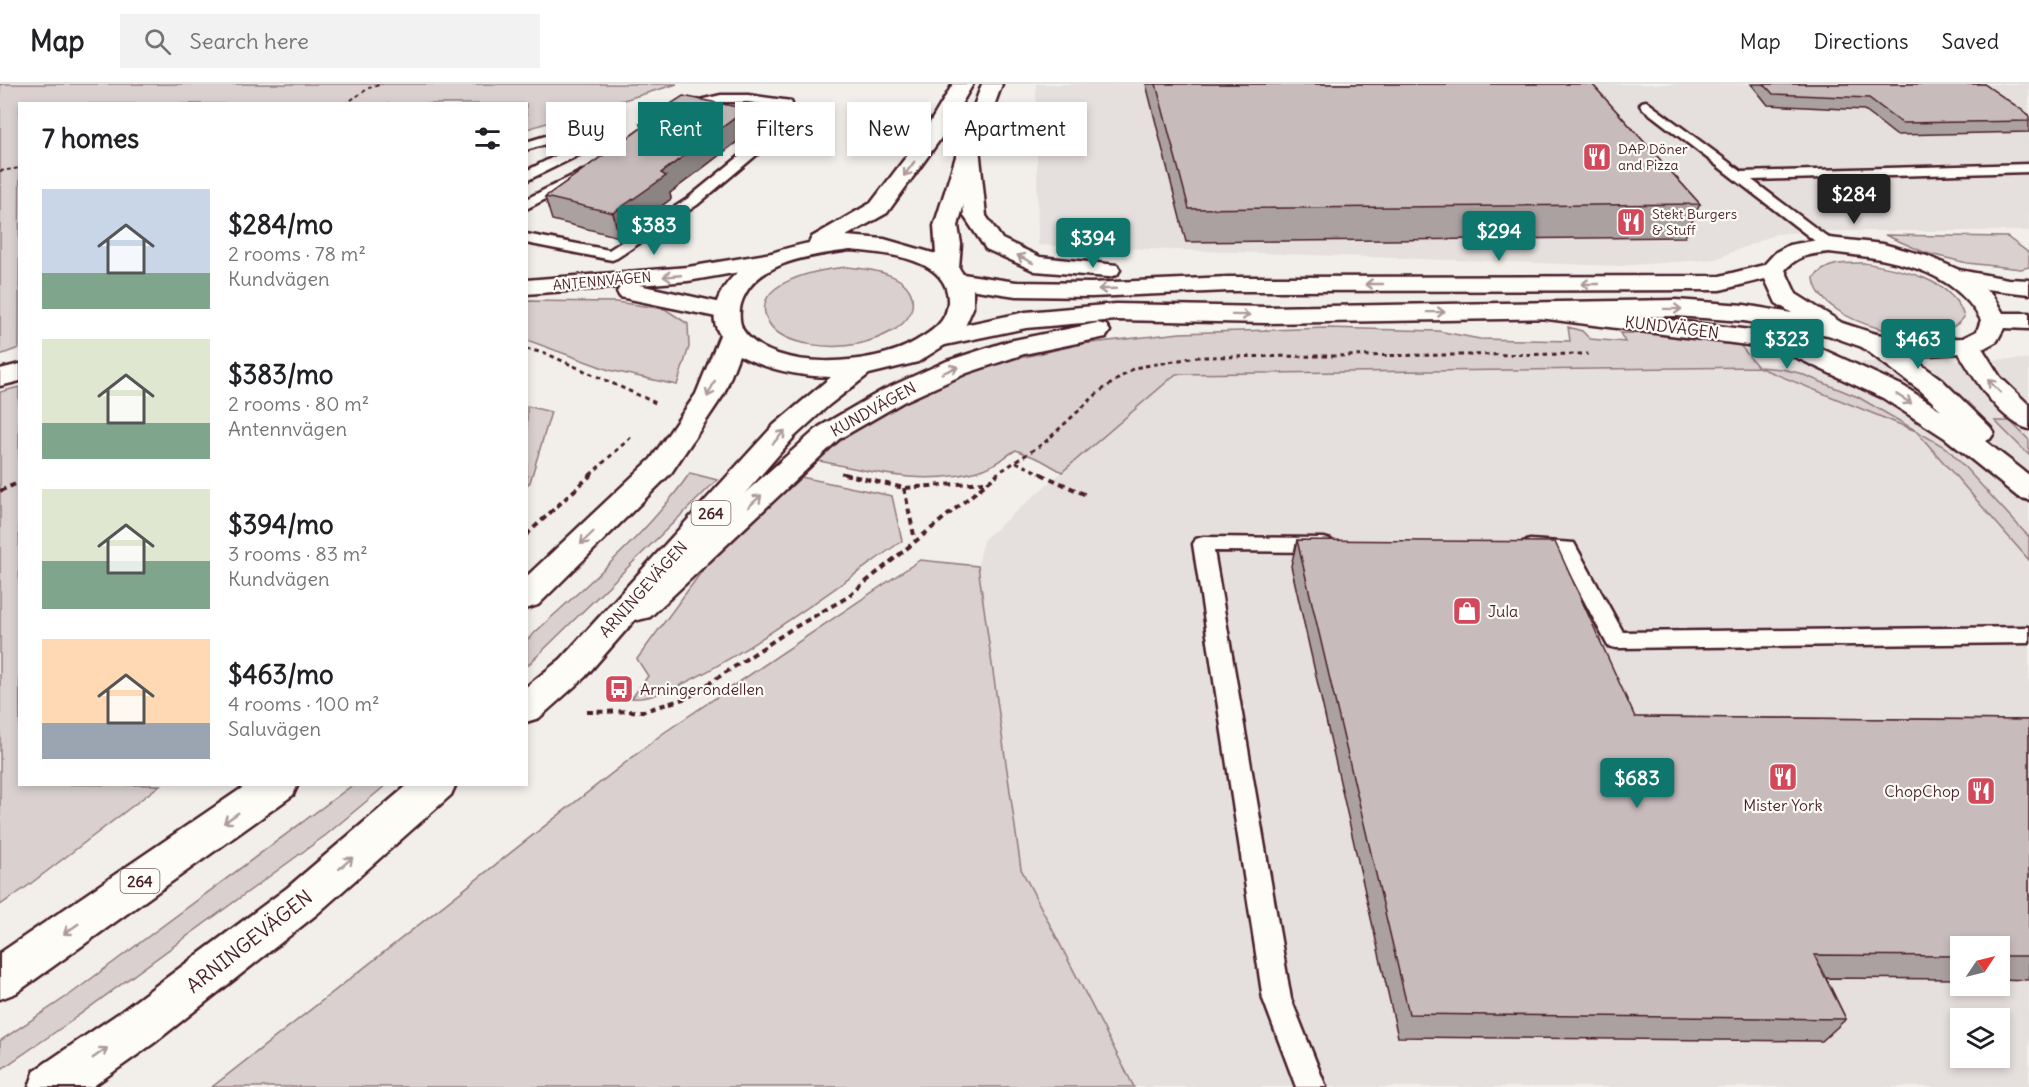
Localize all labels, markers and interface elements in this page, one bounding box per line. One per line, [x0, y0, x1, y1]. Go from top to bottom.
search box [120, 14, 540, 68]
text: Map [30, 23, 84, 59]
icon: search [141, 25, 174, 58]
text: Search here [189, 27, 309, 55]
text: Map [1740, 28, 1781, 55]
text: Directions [1814, 28, 1908, 55]
text: Saved [1941, 28, 1999, 55]
chip: Buy [546, 102, 626, 156]
chip: Rent [638, 102, 723, 156]
chip: Filters [735, 102, 835, 156]
chip: New [847, 102, 931, 156]
chip: Apartment [943, 102, 1087, 156]
text: 7 homes [42, 122, 139, 155]
icon: filters [471, 122, 504, 155]
place label: DAP Döner and Pizza [1618, 140, 1688, 174]
restaurant icon: DAP Döner and Pizza [1581, 141, 1613, 173]
one-way arrow [903, 160, 915, 176]
pin: $284 [1818, 174, 1890, 225]
text: $284 [1831, 181, 1877, 206]
pin: $383 [618, 205, 690, 256]
place label: Stekt Burgers & Stuff [1652, 205, 1737, 239]
restaurant icon: Stekt Burgers & Stuff [1615, 206, 1647, 238]
text: $284/mo [228, 208, 333, 241]
pin: $294 [1463, 211, 1535, 262]
text: $383 [631, 212, 677, 237]
icon: home [90, 213, 162, 285]
pin: $394 [1057, 218, 1129, 269]
text: $294 [1476, 218, 1522, 243]
text: $394 [1070, 225, 1116, 250]
text: 2 rooms · 78 m² [228, 241, 366, 266]
one-way arrow [1017, 253, 1035, 265]
text: Kundvägen [228, 266, 330, 291]
street label: ANTENNVÄGEN [552, 268, 652, 294]
one-way arrow [663, 270, 683, 281]
one-way arrow [1364, 278, 1384, 290]
one-way arrow [1580, 278, 1600, 290]
one-way arrow [1098, 284, 1118, 295]
one-way arrow [1663, 303, 1683, 314]
one-way arrow [1426, 306, 1446, 318]
one-way arrow [1231, 309, 1251, 321]
street label: KUNDVÄGEN [1624, 311, 1720, 343]
pin: $323 [1751, 319, 1823, 370]
pin: $463 [1882, 319, 1954, 370]
text: $323 [1765, 326, 1809, 351]
text: $463 [1895, 326, 1941, 351]
text: $383/mo [228, 358, 333, 391]
icon: home [90, 363, 162, 435]
one-way arrow [940, 364, 959, 375]
street label: KUNDVÄGEN [827, 377, 919, 441]
one-way arrow [1987, 378, 2002, 393]
one-way arrow [705, 380, 717, 398]
text: 2 rooms · 80 m² [228, 391, 369, 416]
one-way arrow [1895, 394, 1912, 406]
text: Antennvägen [228, 416, 347, 441]
one-way arrow [772, 429, 786, 444]
one-way arrow [747, 494, 762, 508]
road number: 264 [692, 501, 730, 525]
text: $394/mo [228, 508, 334, 541]
icon: home [90, 513, 162, 585]
one-way arrow [580, 531, 595, 545]
street label: ARNINGEVÄGEN [595, 537, 691, 641]
text: 3 rooms · 83 m² [228, 541, 368, 566]
text: Kundvägen [228, 566, 330, 591]
shop icon: Jula [1451, 595, 1483, 627]
place label: Jula [1488, 601, 1518, 621]
text: $463/mo [228, 658, 334, 691]
icon: home [90, 663, 162, 735]
bus stop icon: Arningerondellen [603, 673, 635, 705]
place label: Arningerondellen [640, 679, 764, 699]
text: 4 rooms · 100 m² [228, 691, 379, 716]
text: Saluvägen [228, 716, 321, 741]
pin: $683 [1601, 758, 1673, 809]
restaurant icon: Mister York [1767, 761, 1799, 793]
text: $683 [1614, 765, 1660, 790]
restaurant icon: ChopChop [1965, 775, 1997, 807]
place label: ChopChop [1884, 781, 1960, 801]
place label: Mister York [1743, 795, 1823, 815]
one-way arrow [223, 812, 240, 824]
one-way arrow [338, 856, 353, 870]
road number: 264 [120, 869, 160, 893]
street label: ARNINGEVÄGEN [181, 884, 317, 998]
one-way arrow [63, 923, 79, 935]
north arrow [1950, 936, 2010, 996]
map controls [1950, 936, 2010, 1068]
button: layers [1950, 1008, 2010, 1068]
one-way arrow [92, 1047, 108, 1059]

